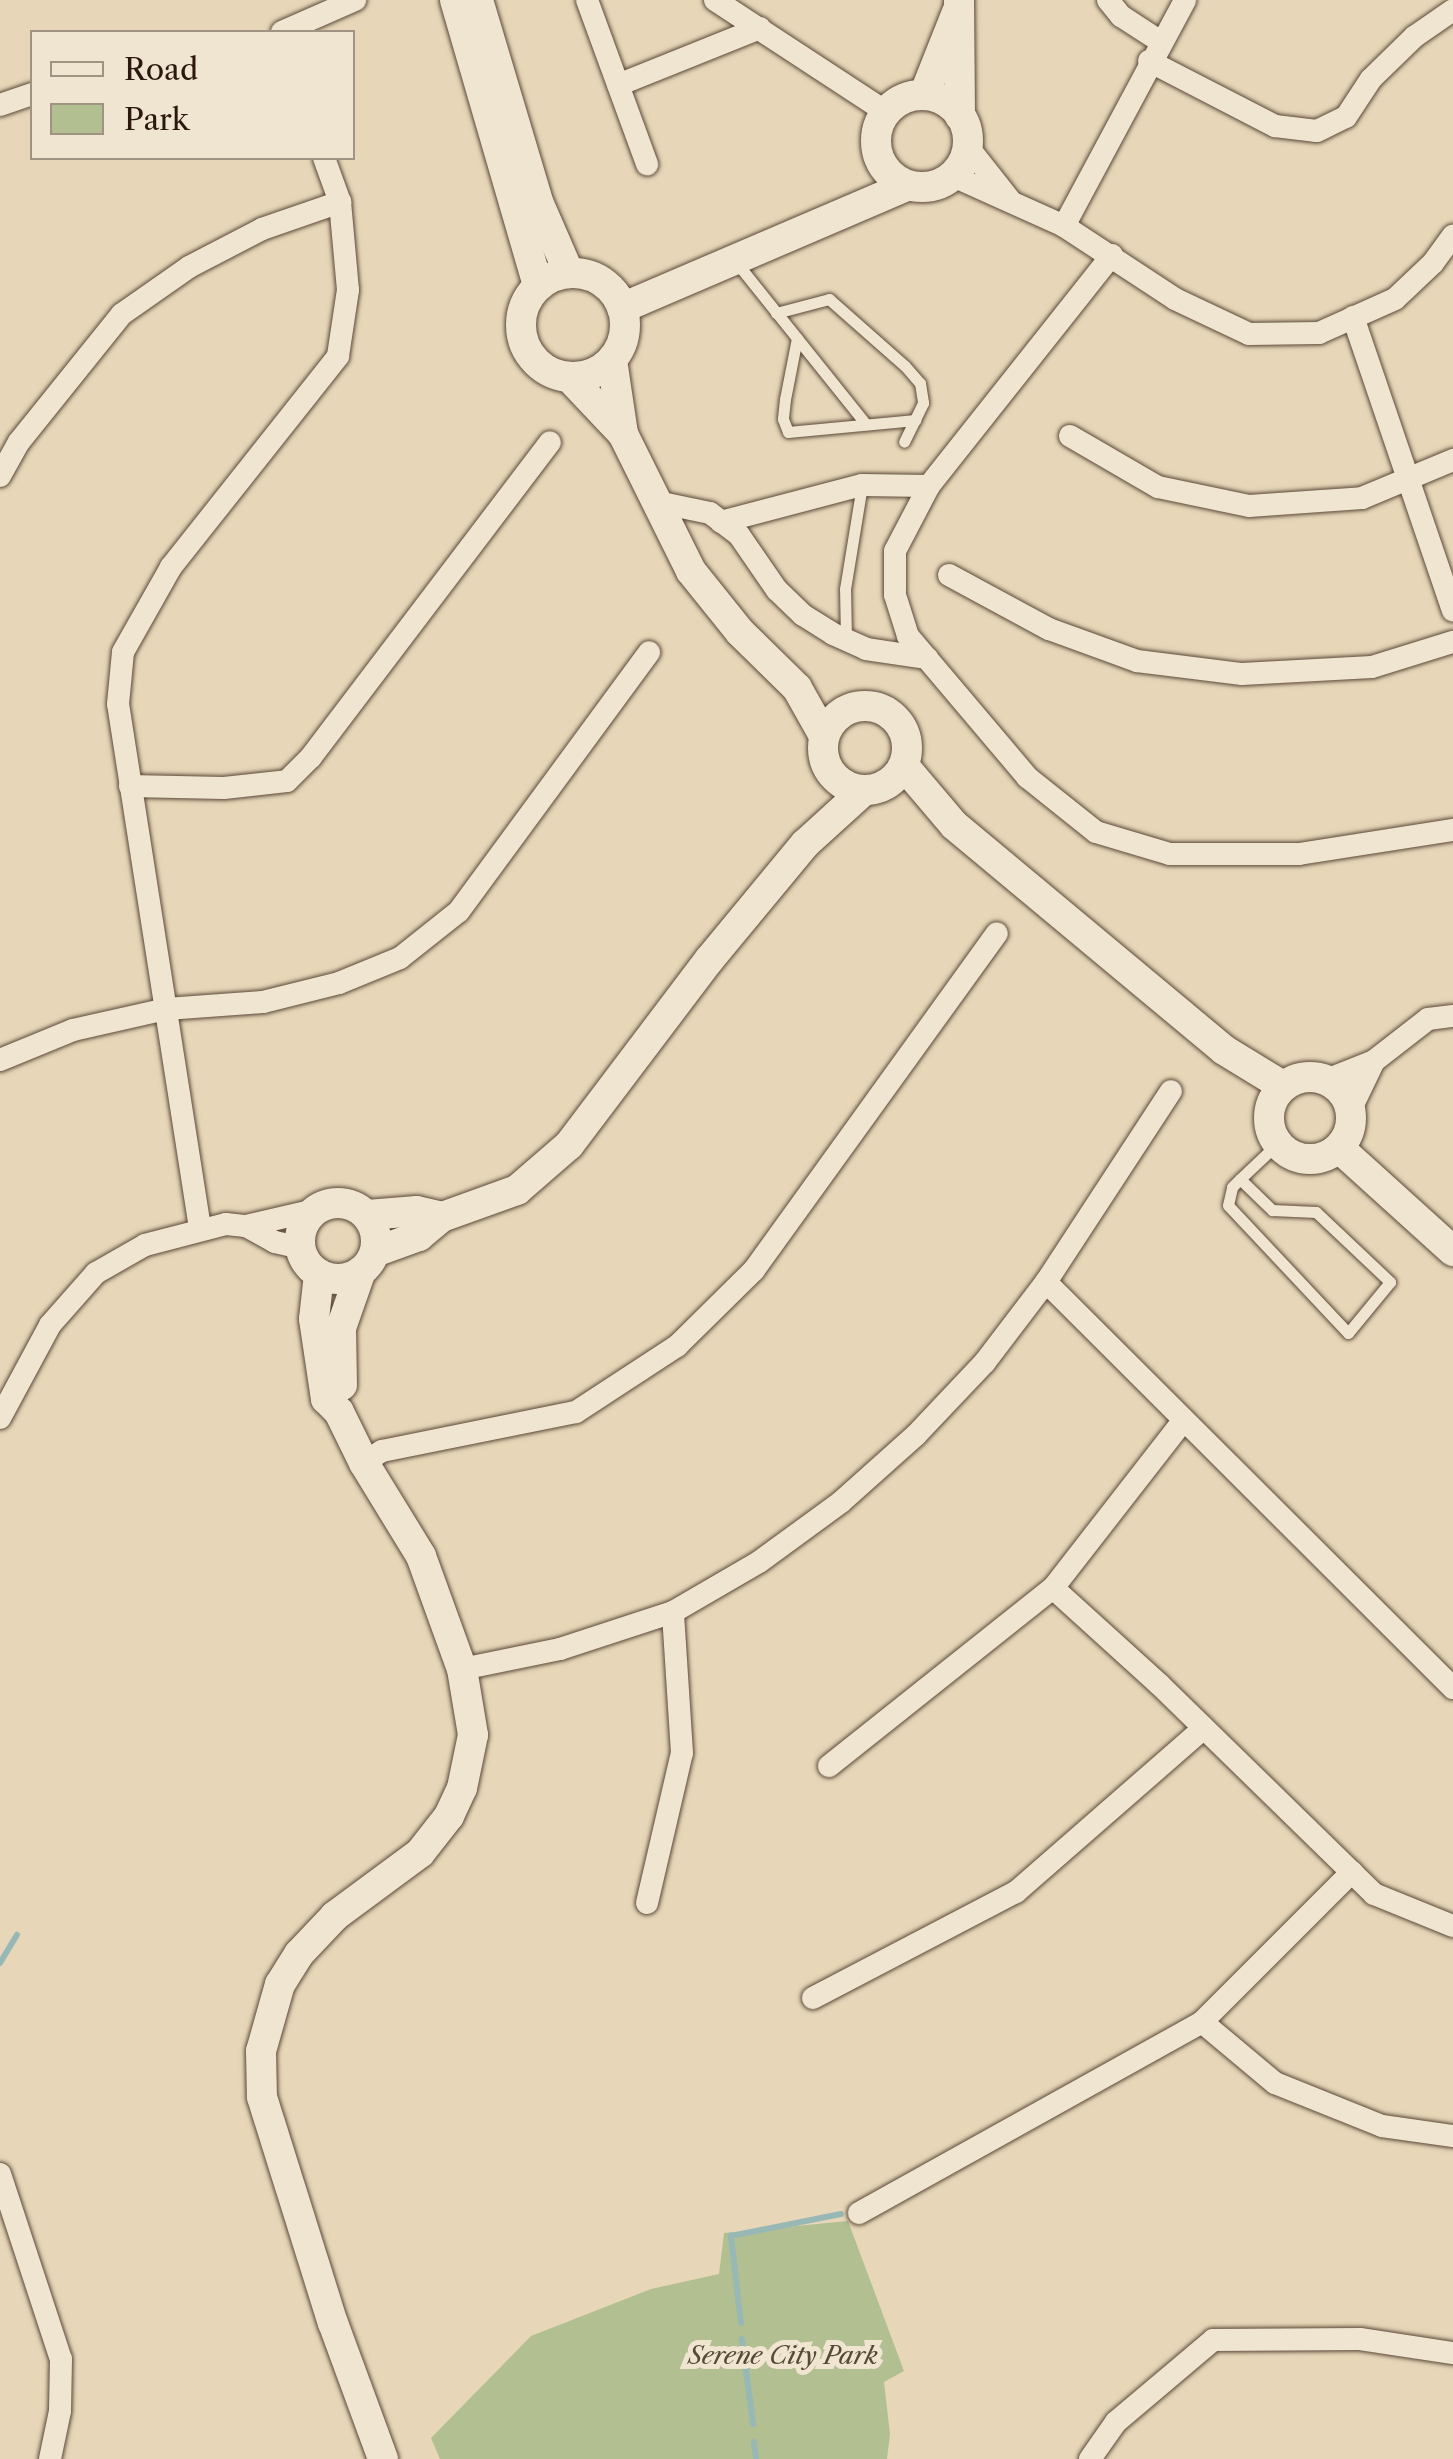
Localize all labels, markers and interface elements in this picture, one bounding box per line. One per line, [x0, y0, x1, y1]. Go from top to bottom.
legend [30, 30, 355, 160]
text: Road [124, 51, 198, 88]
text: Park [124, 101, 189, 138]
park label: Serene City Park [688, 2341, 878, 2371]

